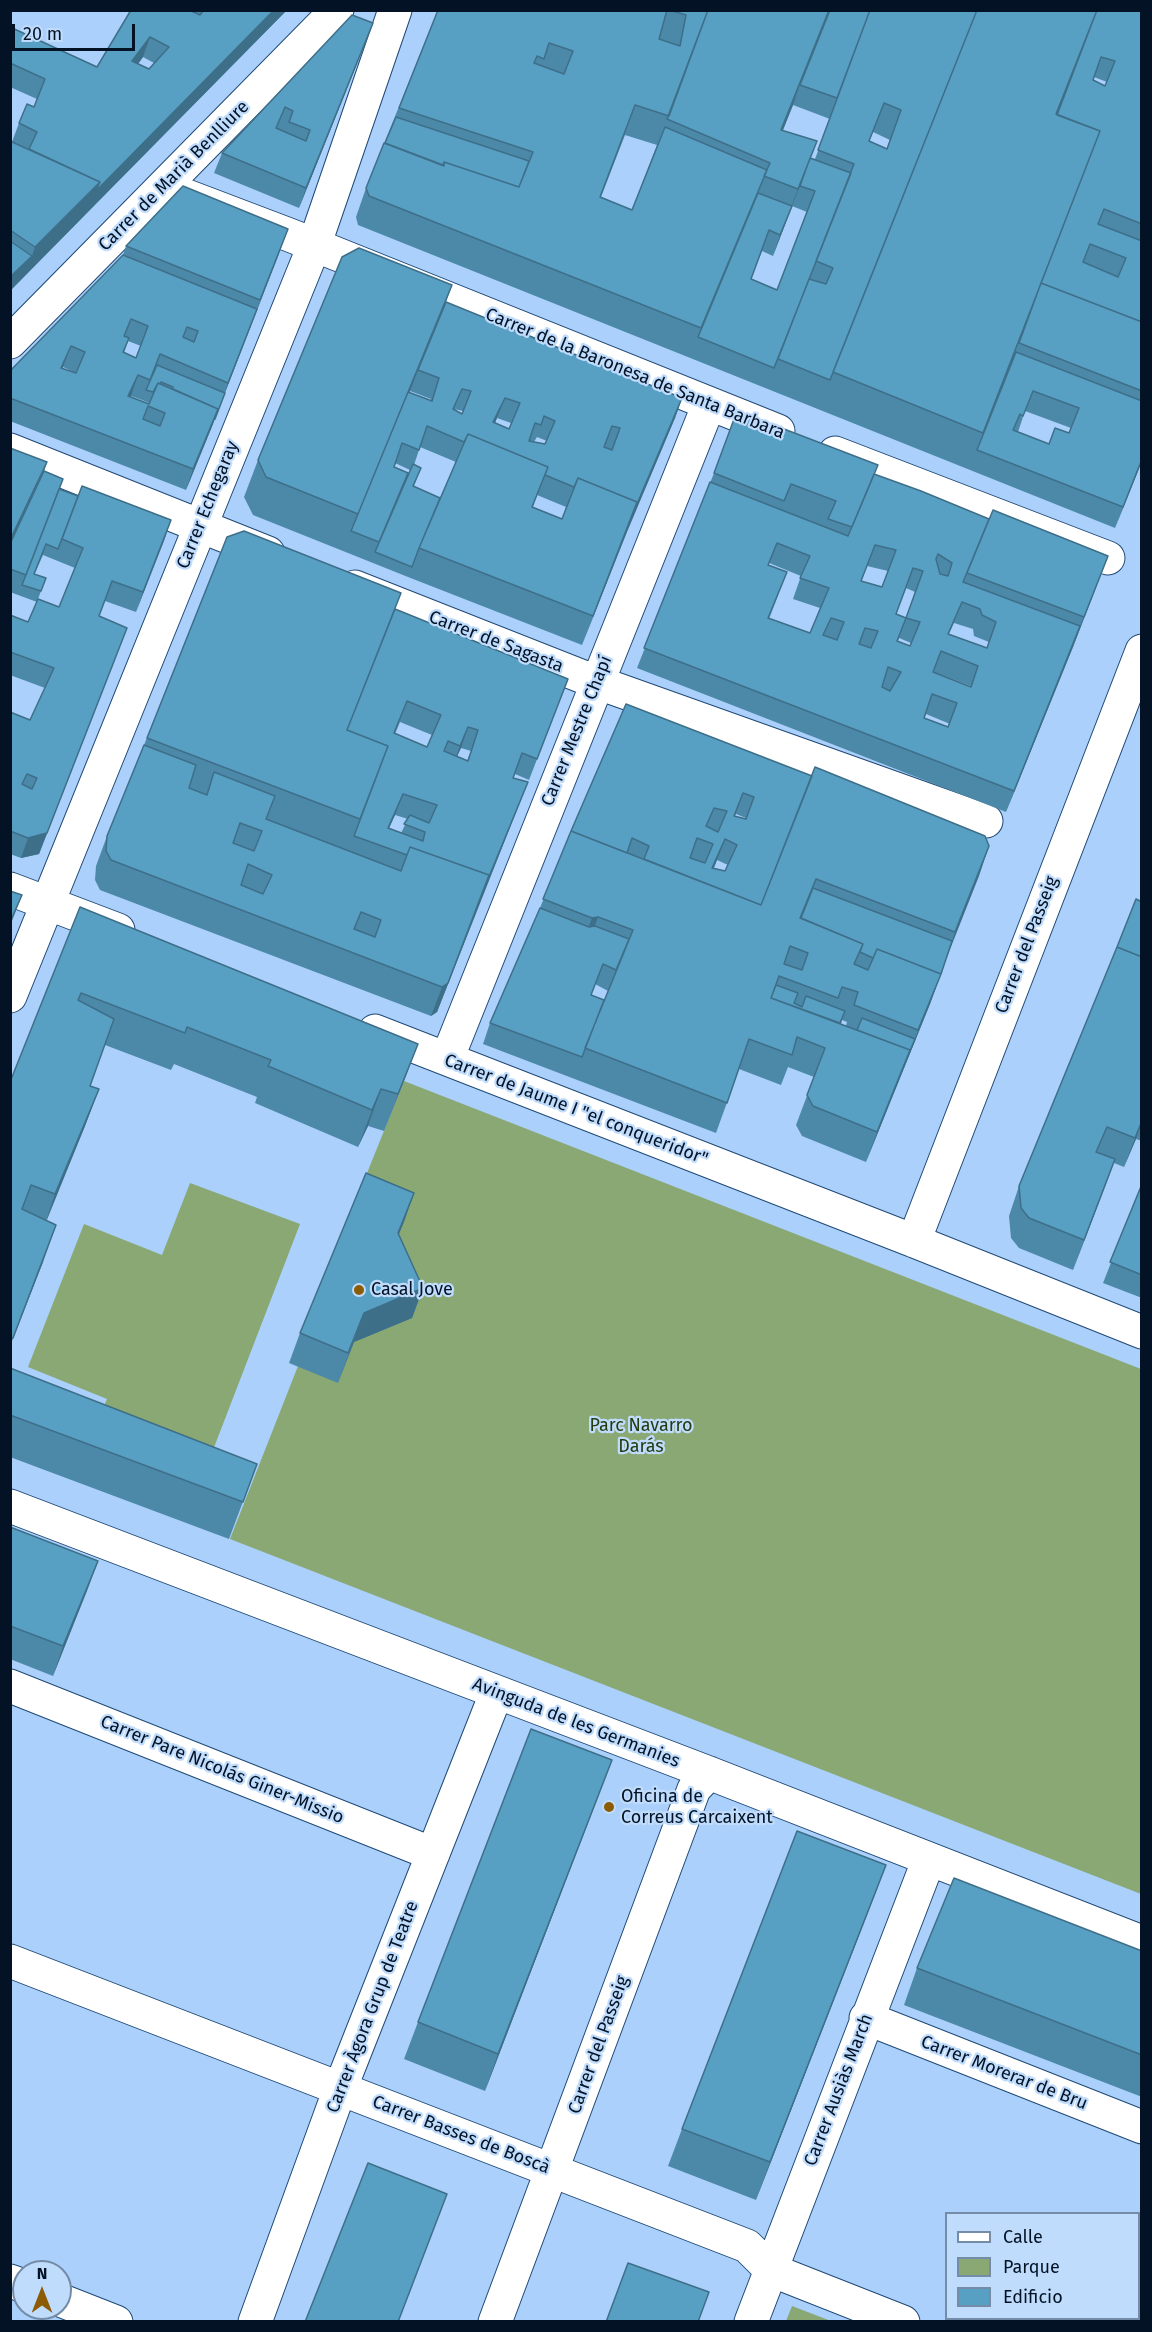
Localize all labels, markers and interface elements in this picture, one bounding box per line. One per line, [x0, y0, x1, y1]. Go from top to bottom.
scale bar [15, 12, 138, 50]
text: 20 m [23, 23, 62, 45]
street label: Carrer de Marià Benlliure [94, 96, 254, 256]
street label: Carrer de la Baronesa de Santa Barbara [482, 304, 788, 444]
street label: Carrer Echegaray [172, 438, 244, 572]
street label: Carrer de Sagasta [426, 606, 566, 678]
street label: Carrer Mestre Chapí [537, 653, 617, 809]
street label: Carrer del Passeig [991, 873, 1063, 1017]
street label: Carrer de Jaume I "el conqueridor" [441, 1050, 711, 1170]
place label: Casal Jove [371, 1279, 453, 1301]
marker: Casal Jove [352, 1283, 366, 1297]
park label: Parc Navarro Darás [589, 1415, 693, 1458]
street label: Avinguda de les Germanies [469, 1673, 683, 1773]
street label: Carrer Pare Nicolás Giner-Missio [97, 1711, 347, 1829]
place label: Oficina de Correus Carcaixent [621, 1786, 773, 1828]
marker: Oficina de Correus Carcaixent [602, 1800, 616, 1814]
street label: Carrer Àgora Grup de Teatre [323, 1898, 423, 2116]
street label: Carrer del Passeig [564, 1973, 634, 2117]
street label: Carrer Ausiàs March [800, 2011, 878, 2169]
street label: Carrer Morerar de Bru [918, 2031, 1090, 2115]
street label: Carrer Basses de Boscà [369, 2091, 553, 2179]
legend [945, 2212, 1140, 2320]
text: Calle [1003, 2226, 1043, 2248]
text: Parque [1003, 2256, 1060, 2278]
north arrow [12, 2260, 72, 2320]
text: N [37, 2264, 47, 2283]
text: Edificio [1003, 2286, 1063, 2308]

